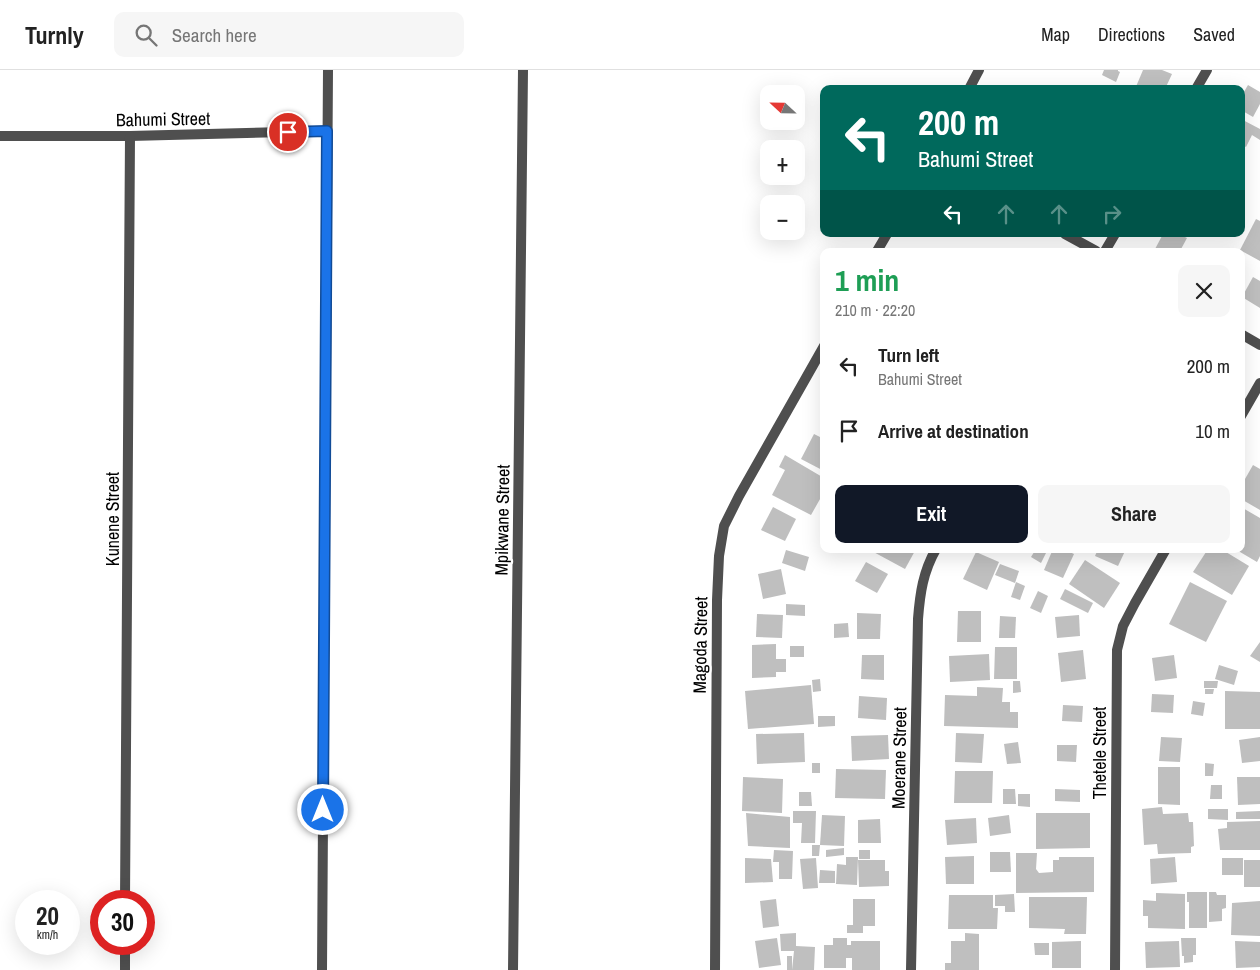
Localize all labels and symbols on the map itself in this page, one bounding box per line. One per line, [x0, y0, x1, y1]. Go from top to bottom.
north arrow [760, 85, 805, 130]
street label: Bahumi Street [116, 106, 210, 132]
pin [267, 111, 309, 153]
street label: Mpikwane Street [489, 464, 515, 576]
street label: Kunene Street [100, 472, 125, 566]
street label: Magoda Street [687, 596, 713, 694]
street label: Moerane Street [886, 707, 912, 809]
street label: Thetele Street [1087, 707, 1112, 799]
position arrow [296, 783, 348, 835]
speed limit sign: 30 [90, 890, 155, 955]

